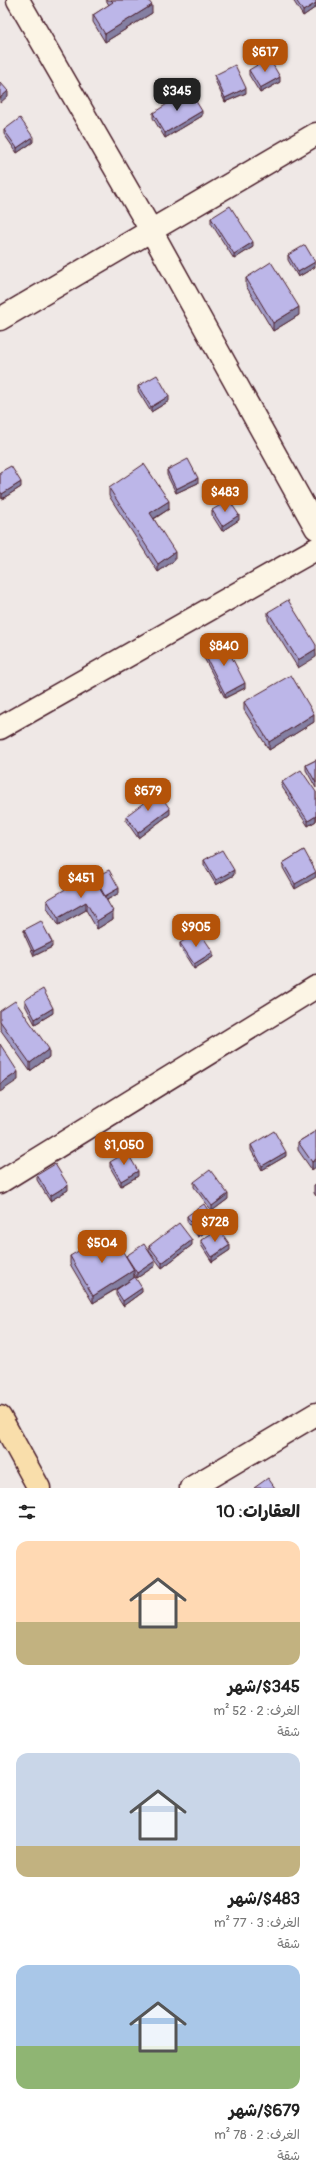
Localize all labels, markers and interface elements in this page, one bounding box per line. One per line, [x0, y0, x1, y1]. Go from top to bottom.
pin: $617 [241, 39, 289, 73]
text: $617 [252, 44, 278, 60]
pin: $345 [153, 78, 201, 112]
text: $345 [163, 83, 191, 99]
pin: $483 [201, 479, 249, 513]
text: $483 [211, 484, 239, 500]
pin: $840 [200, 633, 248, 667]
text: $840 [209, 638, 239, 654]
pin: $679 [124, 778, 172, 812]
text: $679 [134, 783, 162, 799]
pin: $451 [57, 865, 105, 899]
text: $451 [68, 870, 94, 886]
pin: $905 [172, 914, 220, 948]
text: $905 [181, 919, 211, 935]
pin: $1,050 [91, 1132, 157, 1166]
text: $1,050 [104, 1137, 144, 1153]
pin: $728 [191, 1209, 239, 1243]
text: $728 [201, 1214, 229, 1230]
pin: $504 [78, 1230, 126, 1264]
text: $504 [87, 1235, 117, 1251]
icon: filters [16, 1501, 38, 1523]
text: العقارات: 10 [217, 1501, 300, 1522]
icon: home [122, 1567, 194, 1639]
text: $345/شهر [228, 1676, 300, 1697]
text: الغرف: 2 · 52 m² [213, 1703, 300, 1719]
text: شقة [277, 1724, 300, 1740]
icon: home [122, 1779, 194, 1851]
text: $483/شهر [228, 1888, 300, 1909]
text: الغرف: 3 · 77 m² [214, 1915, 300, 1931]
text: شقة [277, 1936, 300, 1952]
icon: home [122, 1991, 194, 2063]
text: $679/شهر [229, 2100, 300, 2121]
text: الغرف: 2 · 78 m² [214, 2127, 300, 2143]
text: شقة [277, 2148, 300, 2164]

